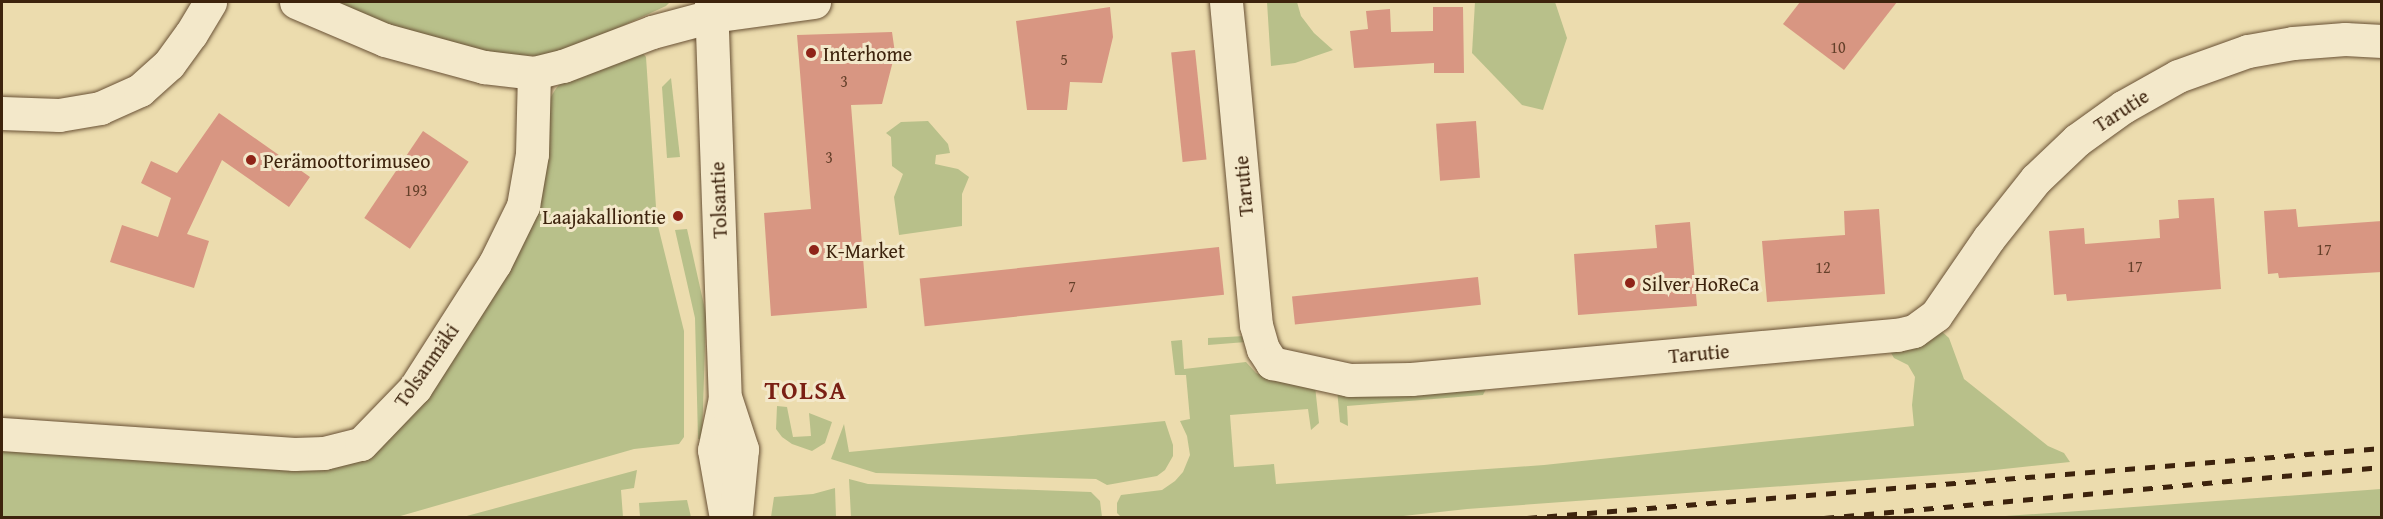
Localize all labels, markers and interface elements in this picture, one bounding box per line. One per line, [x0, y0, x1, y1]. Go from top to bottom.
house number: 10 [1830, 37, 1846, 57]
place label: Interhome [823, 41, 912, 65]
marker: Interhome [804, 46, 818, 60]
house number: 5 [1060, 49, 1068, 69]
house number: 3 [840, 71, 848, 91]
street label: Tarutie [2089, 83, 2153, 137]
house number: 3 [825, 147, 833, 167]
place label: Perämoottorimuseo [263, 148, 430, 172]
marker: Perämoottorimuseo [244, 153, 258, 167]
street label: Tarutie [1228, 155, 1258, 217]
street label: Tolsantie [705, 161, 731, 239]
house number: 193 [404, 180, 428, 200]
place label: Laajakalliontie [543, 204, 666, 228]
marker: Laajakalliontie [671, 209, 685, 223]
place label: K-Market [826, 238, 905, 262]
house number: 17 [2316, 239, 2332, 259]
marker: K-Market [807, 243, 821, 257]
house number: 17 [2127, 256, 2143, 276]
house number: 12 [1815, 257, 1831, 277]
place label: Silver HoReCa [1642, 271, 1759, 295]
house number: 7 [1068, 276, 1076, 296]
marker: Silver HoReCa [1623, 276, 1637, 290]
street label: Tolsanmäki [389, 319, 463, 411]
street label: Tarutie [1668, 338, 1730, 368]
district label: TOLSA [765, 374, 847, 406]

